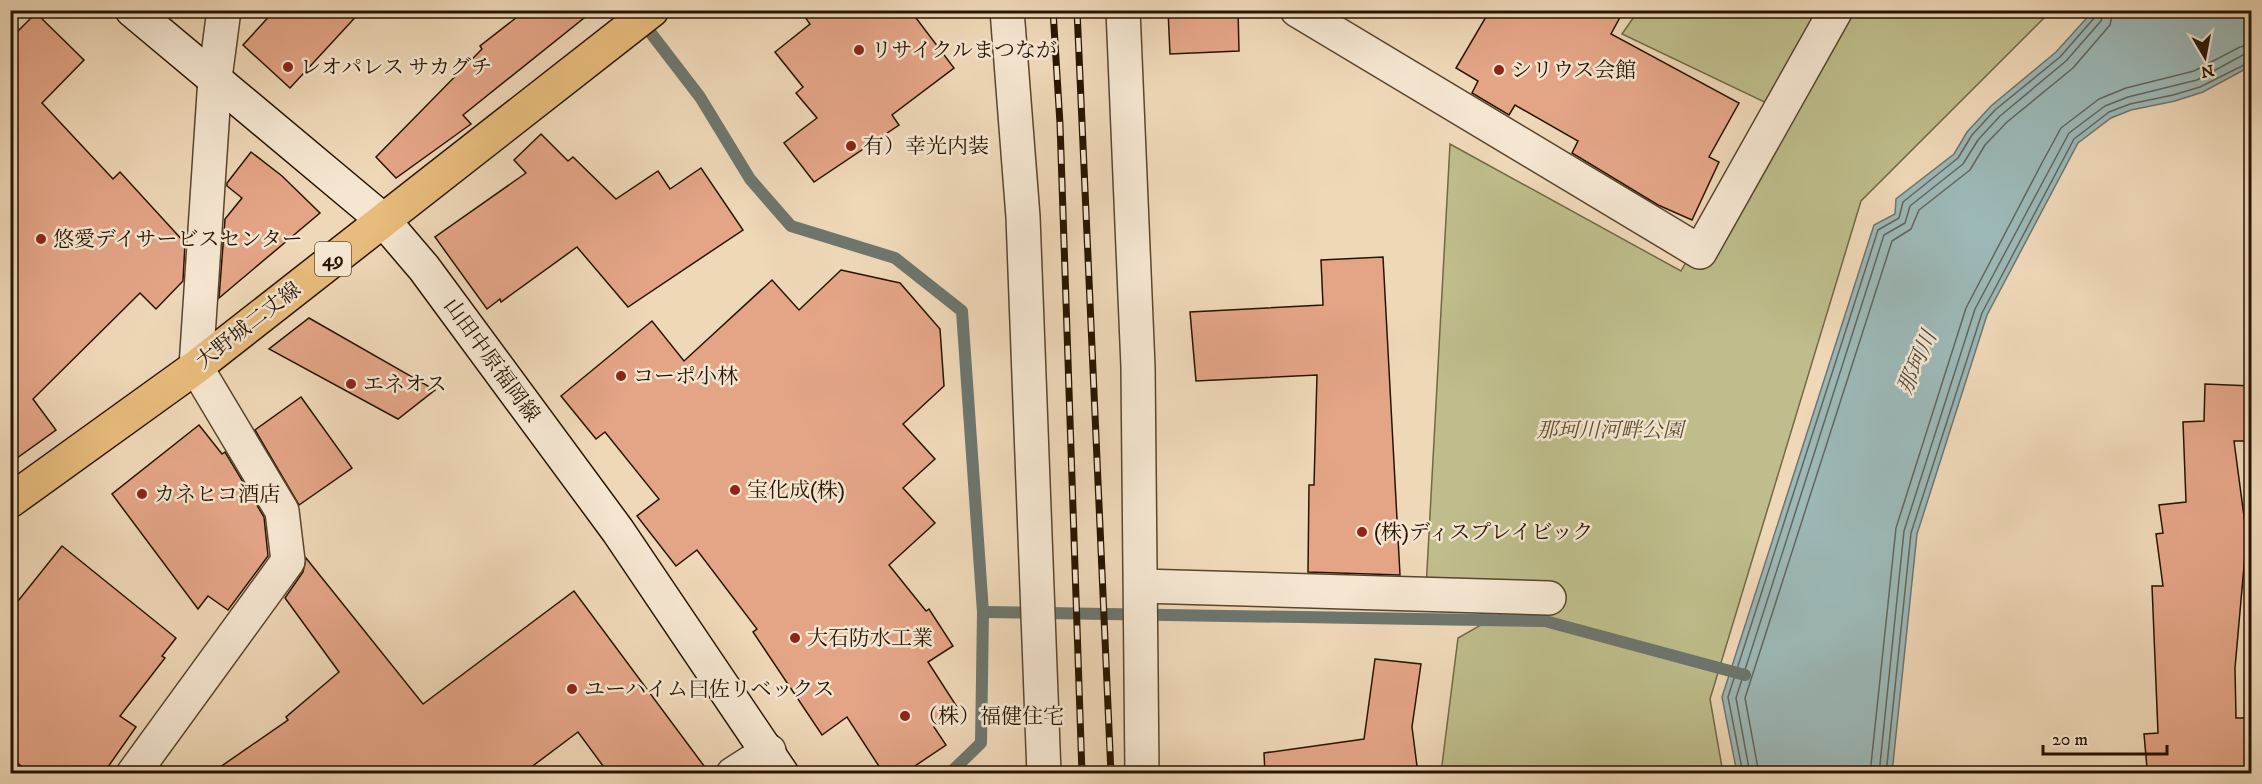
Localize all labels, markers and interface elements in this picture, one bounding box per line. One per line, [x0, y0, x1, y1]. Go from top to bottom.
north arrow [2175, 27, 2235, 87]
place label: リサイクルまつなが [871, 38, 1057, 64]
marker: リサイクルまつなが [852, 43, 866, 57]
place label: レオパレス サカグチ [300, 55, 492, 81]
place label: シリウス会館 [1511, 58, 1636, 84]
marker: レオパレス サカグチ [281, 60, 295, 74]
text: N [2199, 60, 2216, 82]
marker: シリウス会館 [1492, 63, 1506, 77]
place label: 有）幸光内装 [863, 134, 989, 160]
marker: 有）幸光内装 [844, 139, 858, 153]
place label: 悠愛デイサービスセンター [53, 227, 303, 253]
marker: 悠愛デイサービスセンター [34, 232, 48, 246]
road number: 49 [315, 242, 351, 276]
street label: 大野城二丈線 [191, 277, 306, 375]
street label: 山田中原福岡線 [437, 293, 545, 428]
water label: 那珂川 [1892, 325, 1944, 398]
place label: コーポ小林 [633, 364, 738, 390]
marker: コーポ小林 [614, 369, 628, 383]
place label: エネオス [363, 372, 447, 398]
marker: エネオス [344, 377, 358, 391]
park label: 那珂川河畔公園 [1537, 418, 1686, 444]
place label: 宝化成(株) [747, 478, 845, 504]
place label: カネヒコ酒店 [154, 482, 280, 508]
marker: 宝化成(株) [728, 483, 742, 497]
marker: カネヒコ酒店 [135, 487, 149, 501]
place label: (株)ディスプレイビック [1374, 520, 1594, 546]
marker: (株)ディスプレイビック [1355, 525, 1369, 539]
place label: 大石防水工業 [807, 626, 933, 652]
marker: 大石防水工業 [788, 631, 802, 645]
place label: ユーハイム曰佐リベックス [584, 677, 834, 703]
marker: ユーハイム曰佐リベックス [565, 682, 579, 696]
place label: （株）福健住宅 [917, 704, 1064, 730]
marker: （株）福健住宅 [898, 709, 912, 723]
scale bar [2043, 718, 2168, 756]
text: 20 m [2052, 729, 2088, 751]

